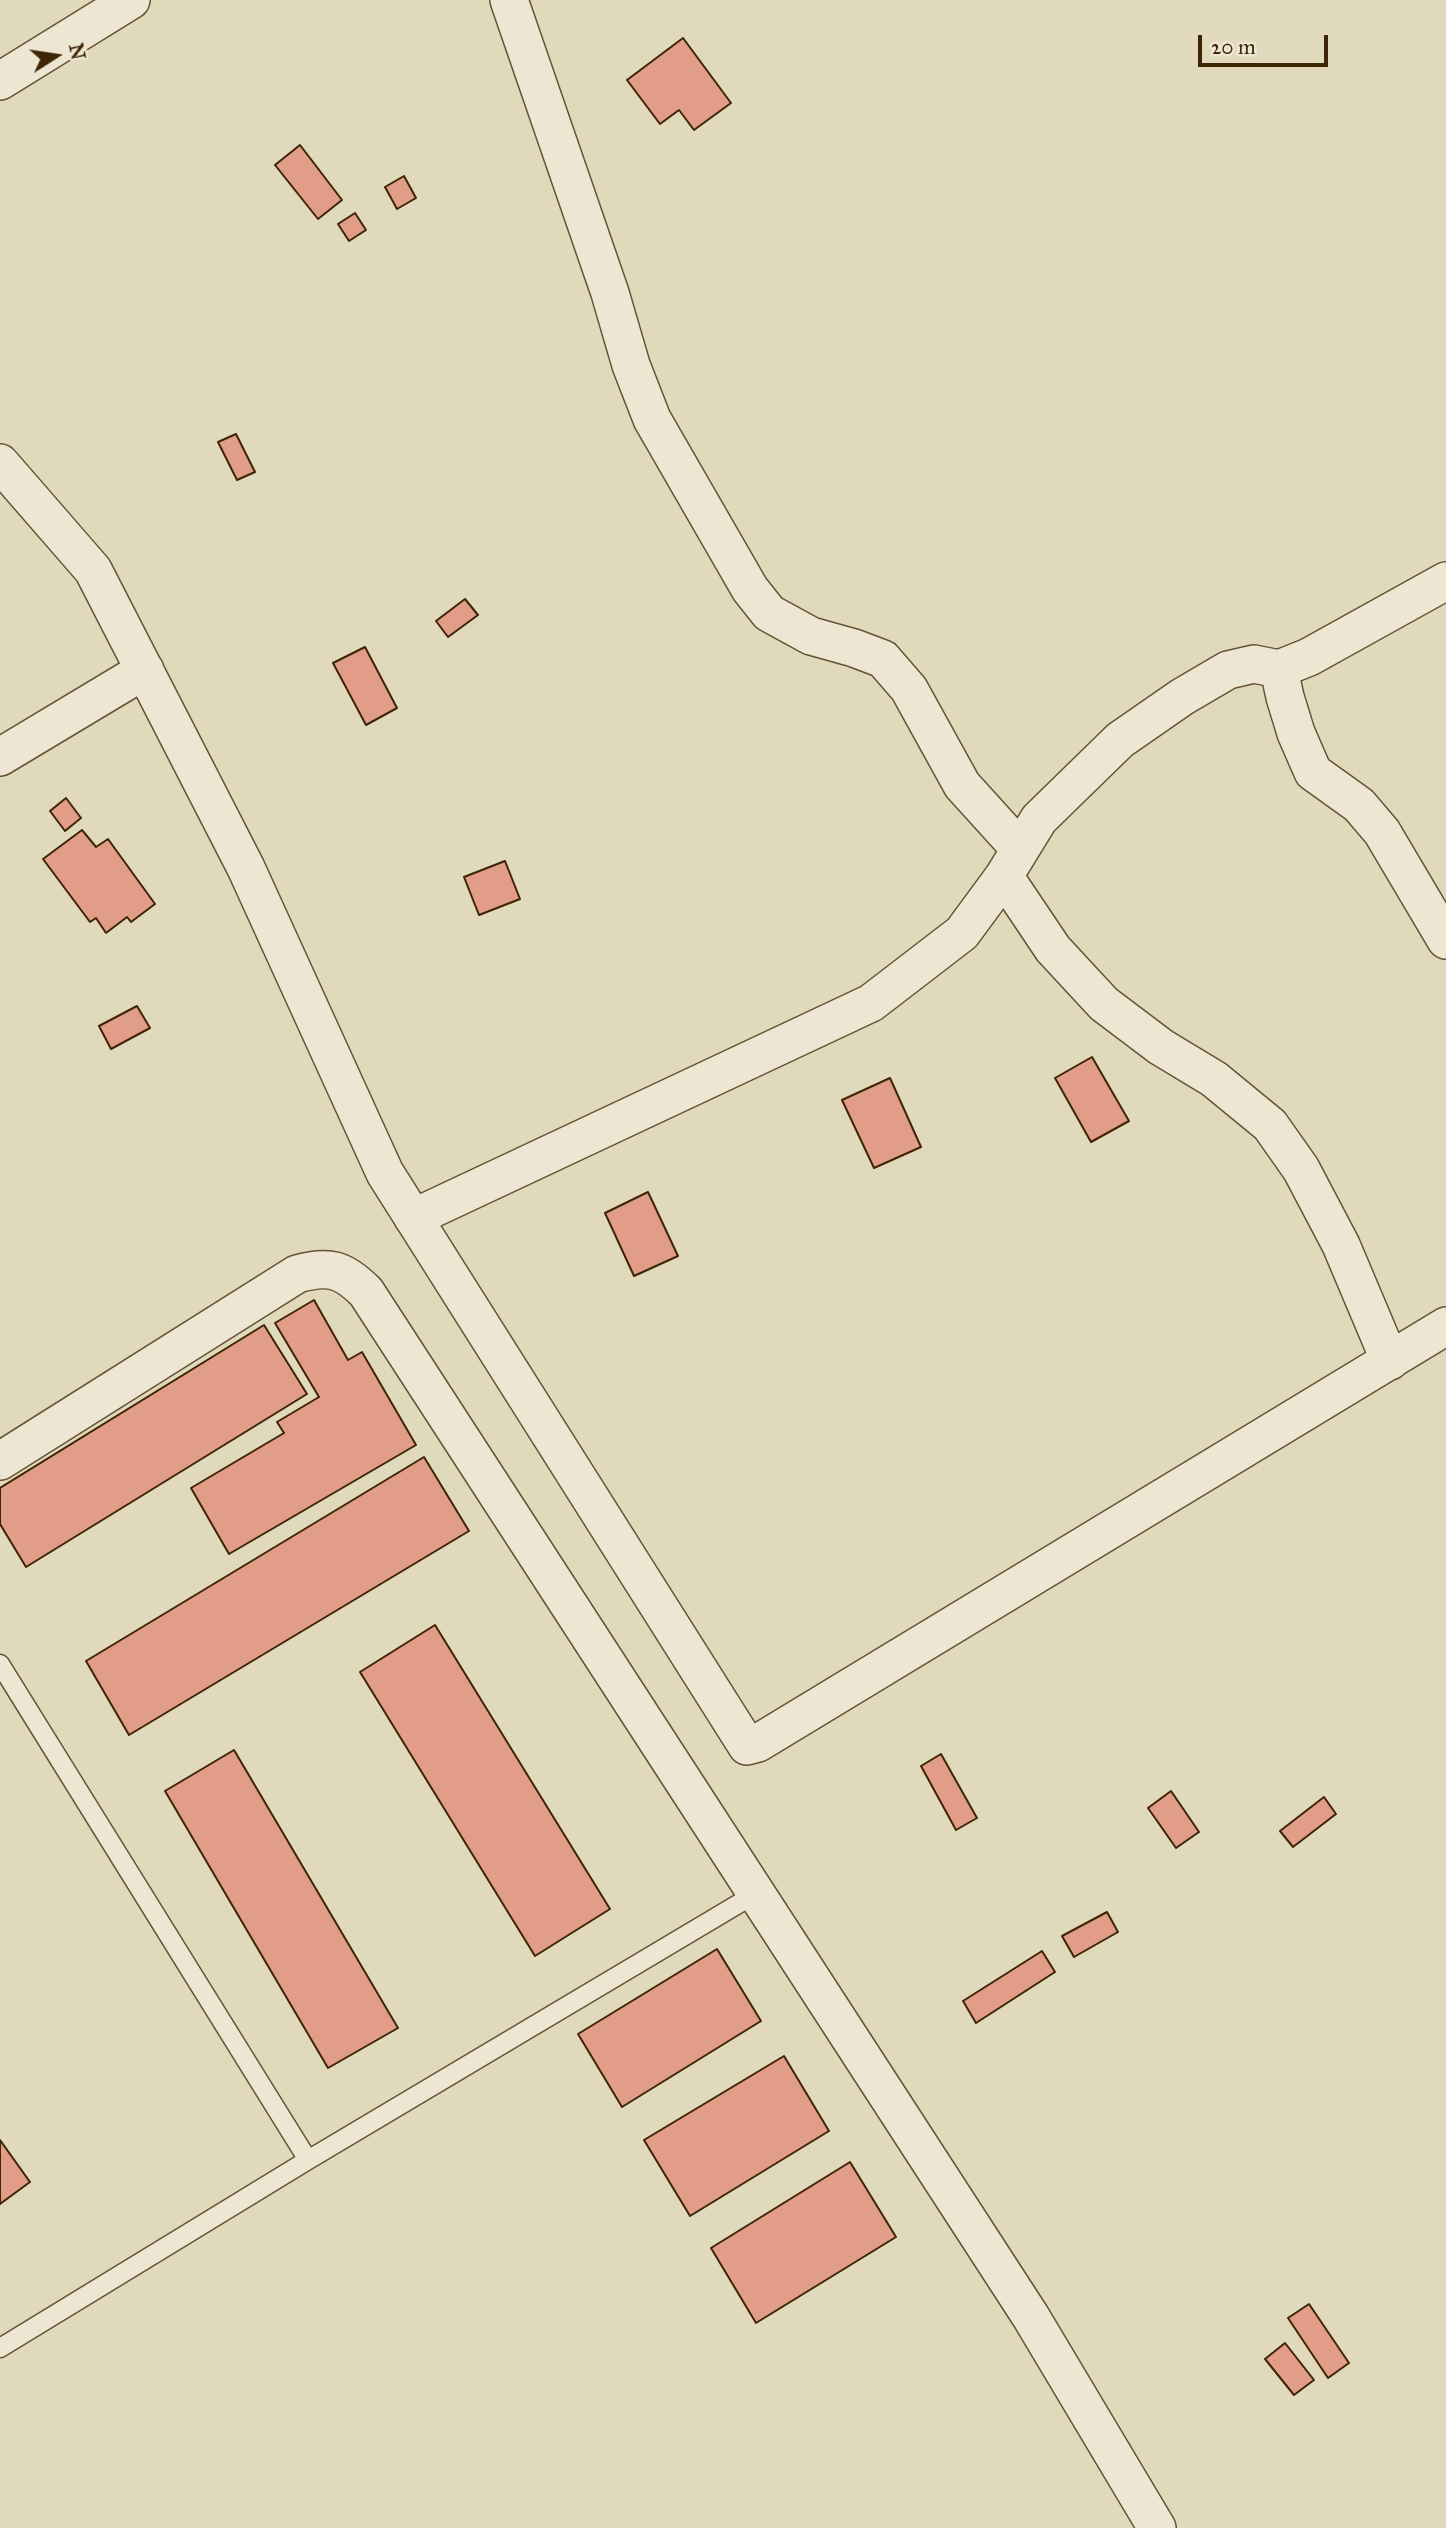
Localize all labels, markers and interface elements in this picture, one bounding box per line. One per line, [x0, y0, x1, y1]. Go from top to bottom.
north arrow [21, 21, 91, 91]
scale bar [1201, 21, 1330, 65]
text: 20 m [1211, 34, 1256, 60]
text: N [64, 41, 90, 62]

